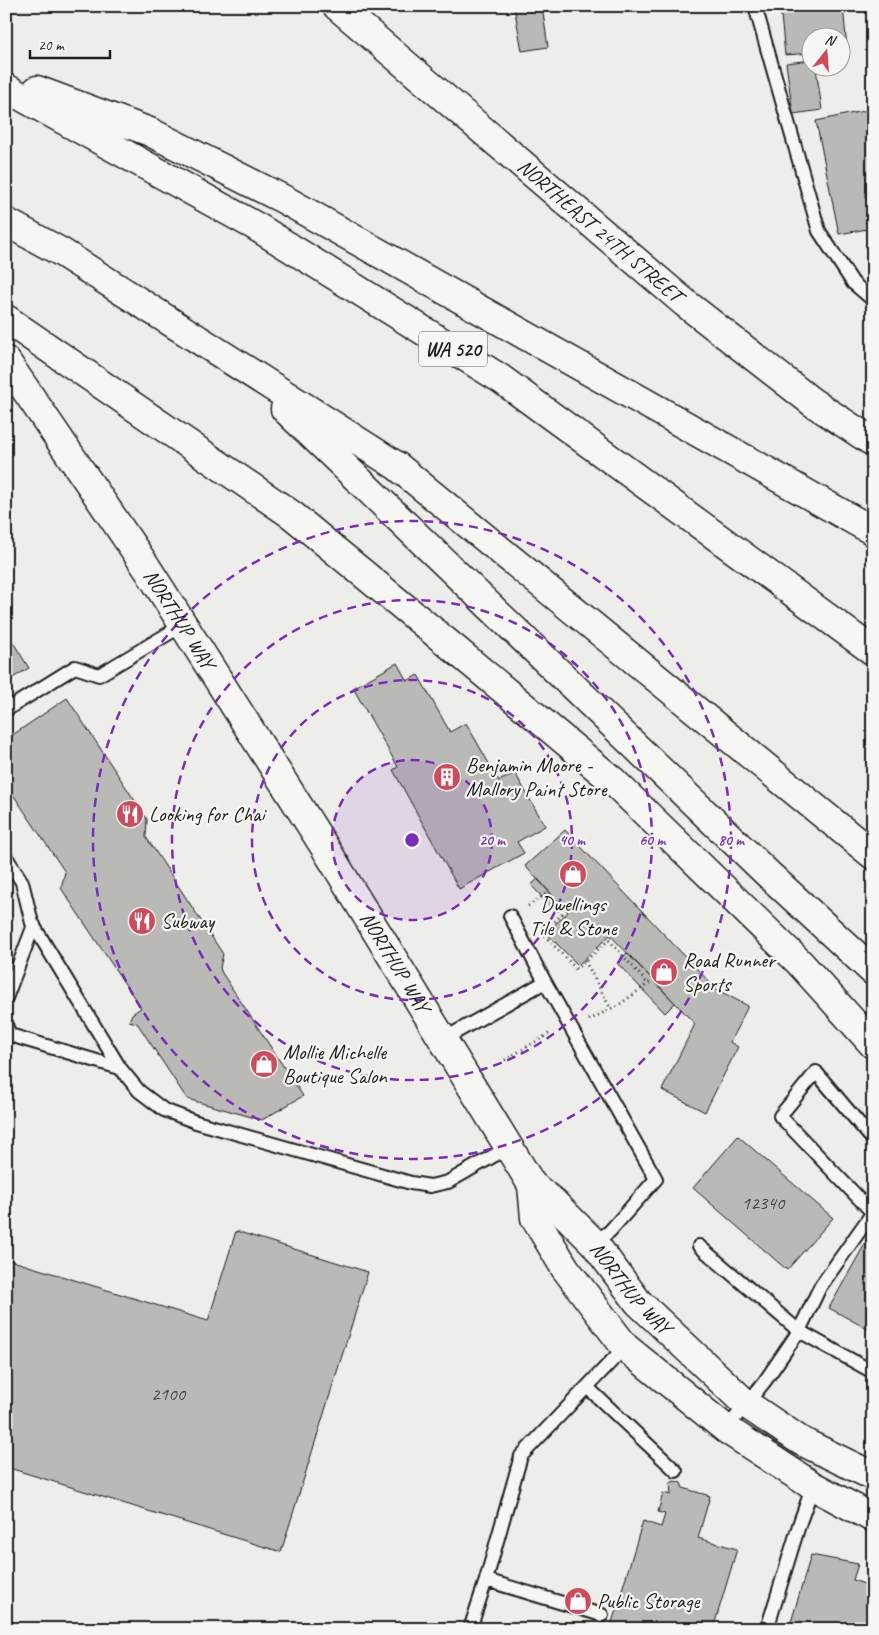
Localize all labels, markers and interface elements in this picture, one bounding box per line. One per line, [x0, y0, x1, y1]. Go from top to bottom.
scale bar [30, 28, 110, 60]
north arrow [802, 28, 852, 78]
text: N [823, 31, 839, 50]
text: 20 m [38, 36, 65, 55]
street label: NORTHEAST 24TH STREET [512, 153, 692, 312]
road number: WA 520 [419, 332, 487, 366]
street label: NORTHUP WAY [138, 564, 223, 678]
place label: Benjamin Moore - Mallory Paint Store [466, 752, 608, 802]
building icon: Benjamin Moore - Mallory Paint Store [432, 762, 462, 792]
restaurant icon: Looking for Chai [115, 799, 145, 829]
place label: Looking for Chai [149, 801, 267, 827]
centre of rings [403, 831, 421, 849]
text: 20 m [479, 831, 506, 850]
text: 40 m [559, 831, 586, 850]
text: 60 m [639, 831, 666, 850]
text: 80 m [718, 831, 745, 850]
shop icon: Dwellings Tile & Stone [558, 859, 588, 889]
place label: Dwellings Tile & Stone [529, 891, 618, 941]
restaurant icon: Subway [127, 906, 157, 936]
street label: NORTHUP WAY [354, 907, 438, 1021]
place label: Subway [161, 908, 216, 934]
place label: Road Runner Sports [683, 947, 777, 997]
shop icon: Road Runner Sports [649, 957, 679, 987]
place label: Mollie Michelle Boutique Salon [283, 1039, 387, 1089]
shop icon: Mollie Michelle Boutique Salon [249, 1049, 279, 1079]
house number: 12340 [742, 1191, 786, 1215]
street label: NORTHUP WAY [585, 1237, 680, 1343]
house number: 2100 [151, 1382, 187, 1406]
shop icon: Public Storage [563, 1586, 593, 1616]
place label: Public Storage [597, 1588, 700, 1614]

